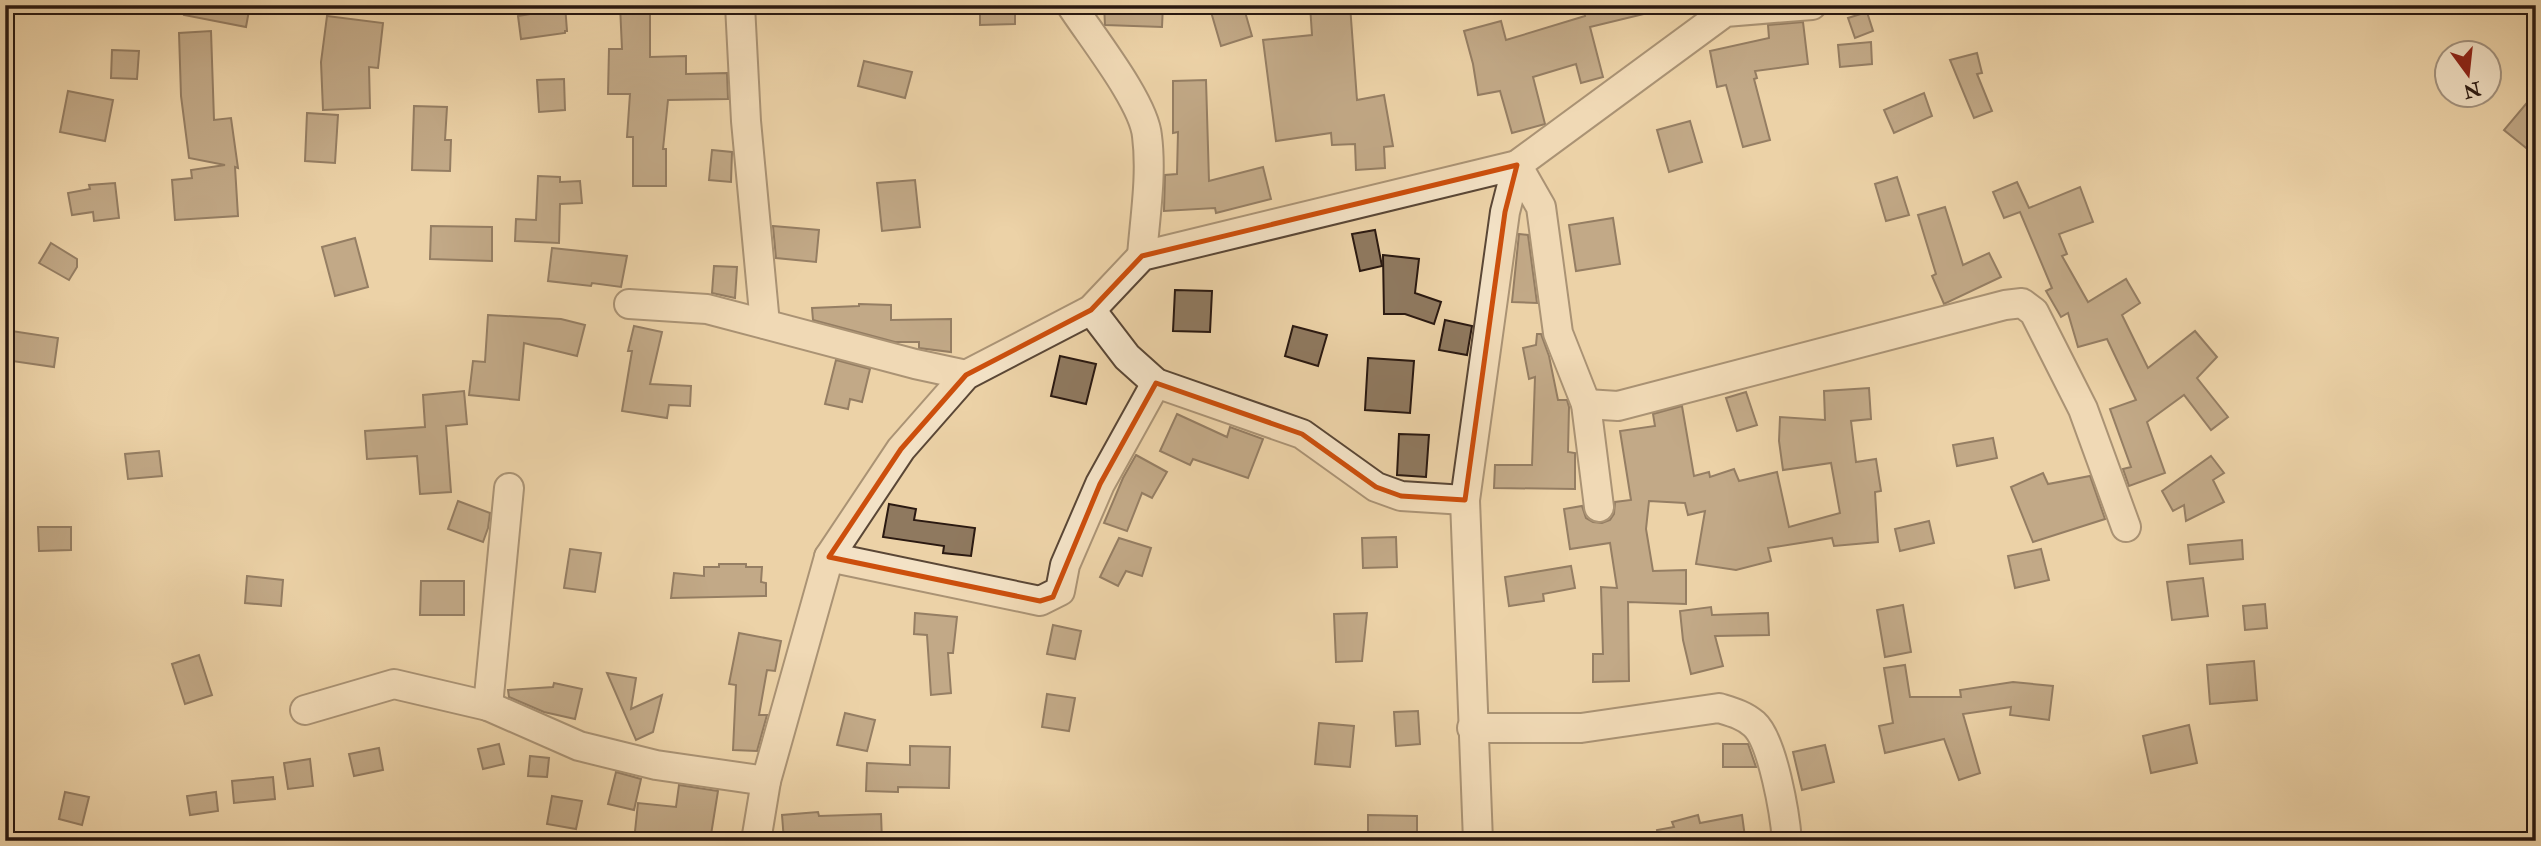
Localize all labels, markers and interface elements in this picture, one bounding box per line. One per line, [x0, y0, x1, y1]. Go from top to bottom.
north arrow [2432, 38, 2502, 108]
text: N [2460, 75, 2484, 104]

